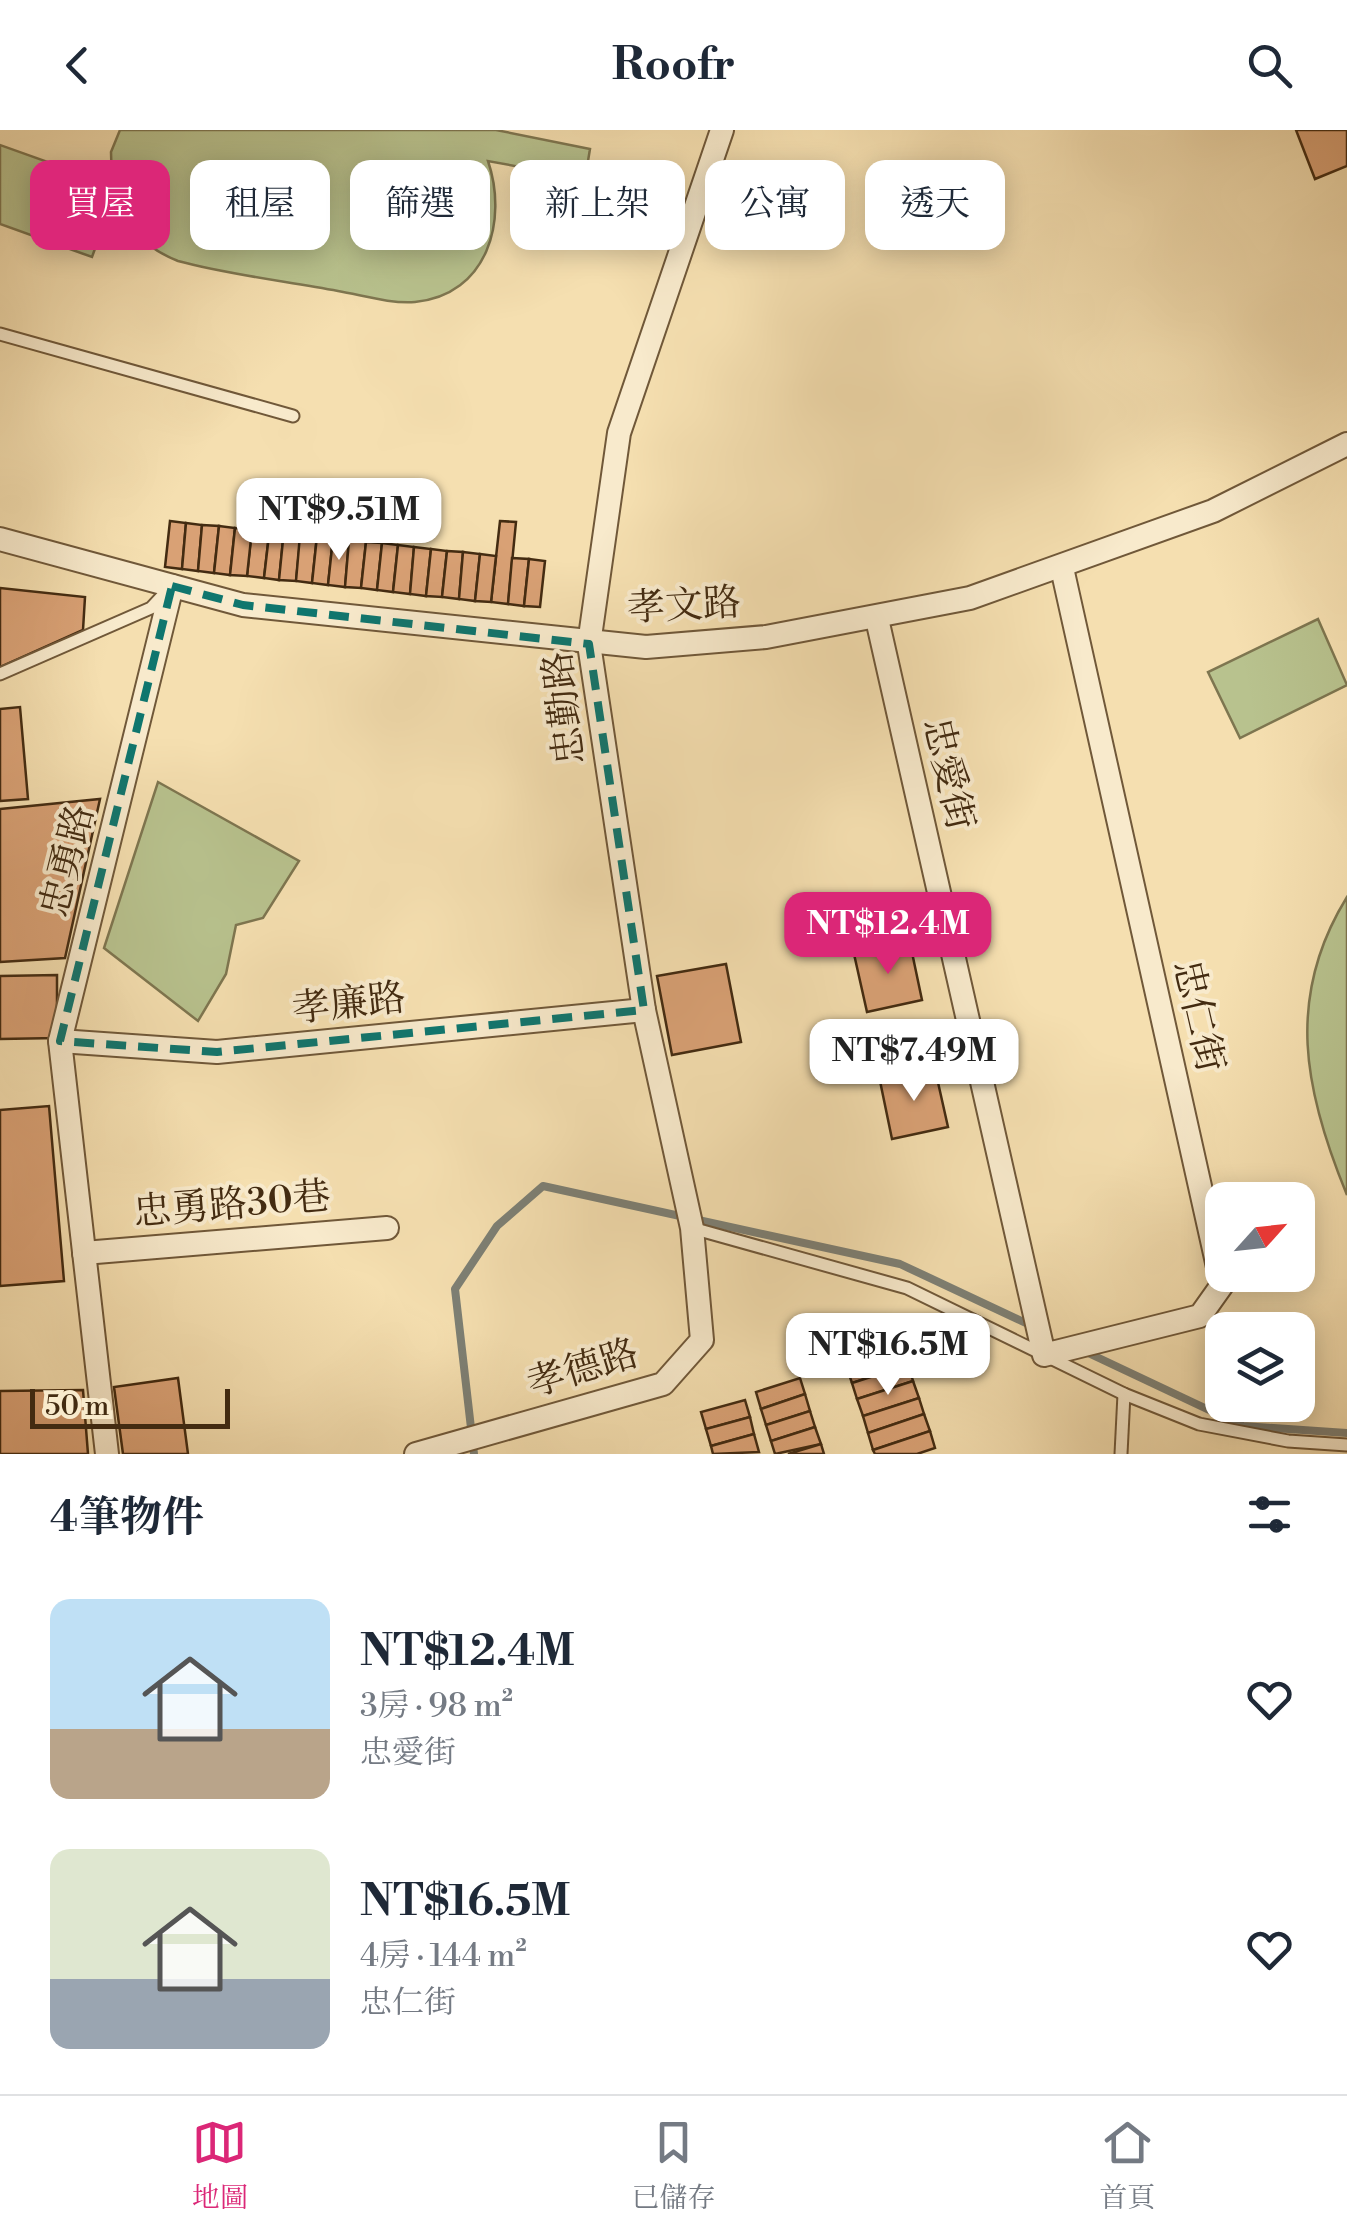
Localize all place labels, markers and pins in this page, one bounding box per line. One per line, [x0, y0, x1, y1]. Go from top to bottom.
pin: NT$9.51M [236, 478, 442, 563]
pin: NT$12.4M [785, 892, 991, 977]
pin: NT$7.49M [811, 1019, 1017, 1104]
pin: NT$16.5M [785, 1313, 991, 1398]

